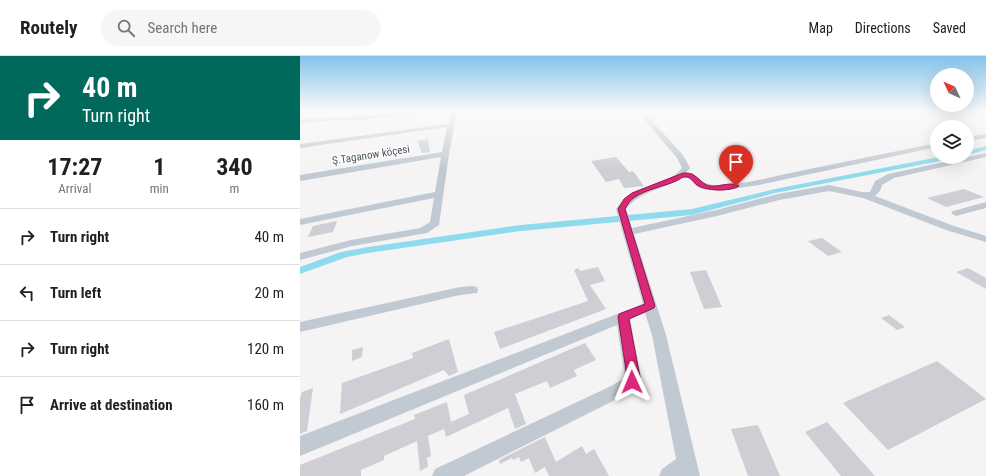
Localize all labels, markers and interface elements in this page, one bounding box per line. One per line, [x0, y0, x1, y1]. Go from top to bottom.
search box [101, 10, 381, 46]
text: Routely [20, 16, 77, 39]
icon: search [115, 17, 137, 39]
text: Search here [147, 19, 217, 37]
text: Map [809, 20, 833, 36]
text: Directions [855, 20, 911, 36]
text: Saved [933, 20, 966, 36]
north arrow [930, 68, 974, 112]
map controls [930, 68, 974, 164]
text: 40 m [82, 71, 138, 104]
icon: right [16, 72, 68, 124]
text: Turn right [82, 105, 150, 126]
button: layers [930, 120, 974, 164]
street label: Ş.Taganow köçesi [331, 142, 411, 168]
pin [719, 145, 753, 186]
icon: arrive [725, 151, 747, 173]
text: 17:27 [47, 153, 102, 181]
text: 1 [153, 153, 165, 181]
text: 340 [216, 153, 253, 181]
text: Arrival [58, 181, 91, 196]
text: min [150, 181, 169, 196]
text: m [230, 181, 239, 196]
icon: right [16, 226, 38, 248]
text: Turn right [50, 228, 109, 246]
text: 40 m [254, 228, 284, 246]
icon: left [16, 282, 38, 304]
text: Turn left [50, 284, 101, 302]
text: 20 m [254, 284, 284, 302]
icon: right [16, 338, 38, 360]
text: Turn right [50, 340, 109, 358]
text: 120 m [247, 340, 284, 358]
position arrow [611, 361, 653, 403]
icon: arrive [16, 394, 38, 416]
text: Arrive at destination [50, 396, 173, 414]
text: 160 m [247, 396, 284, 414]

